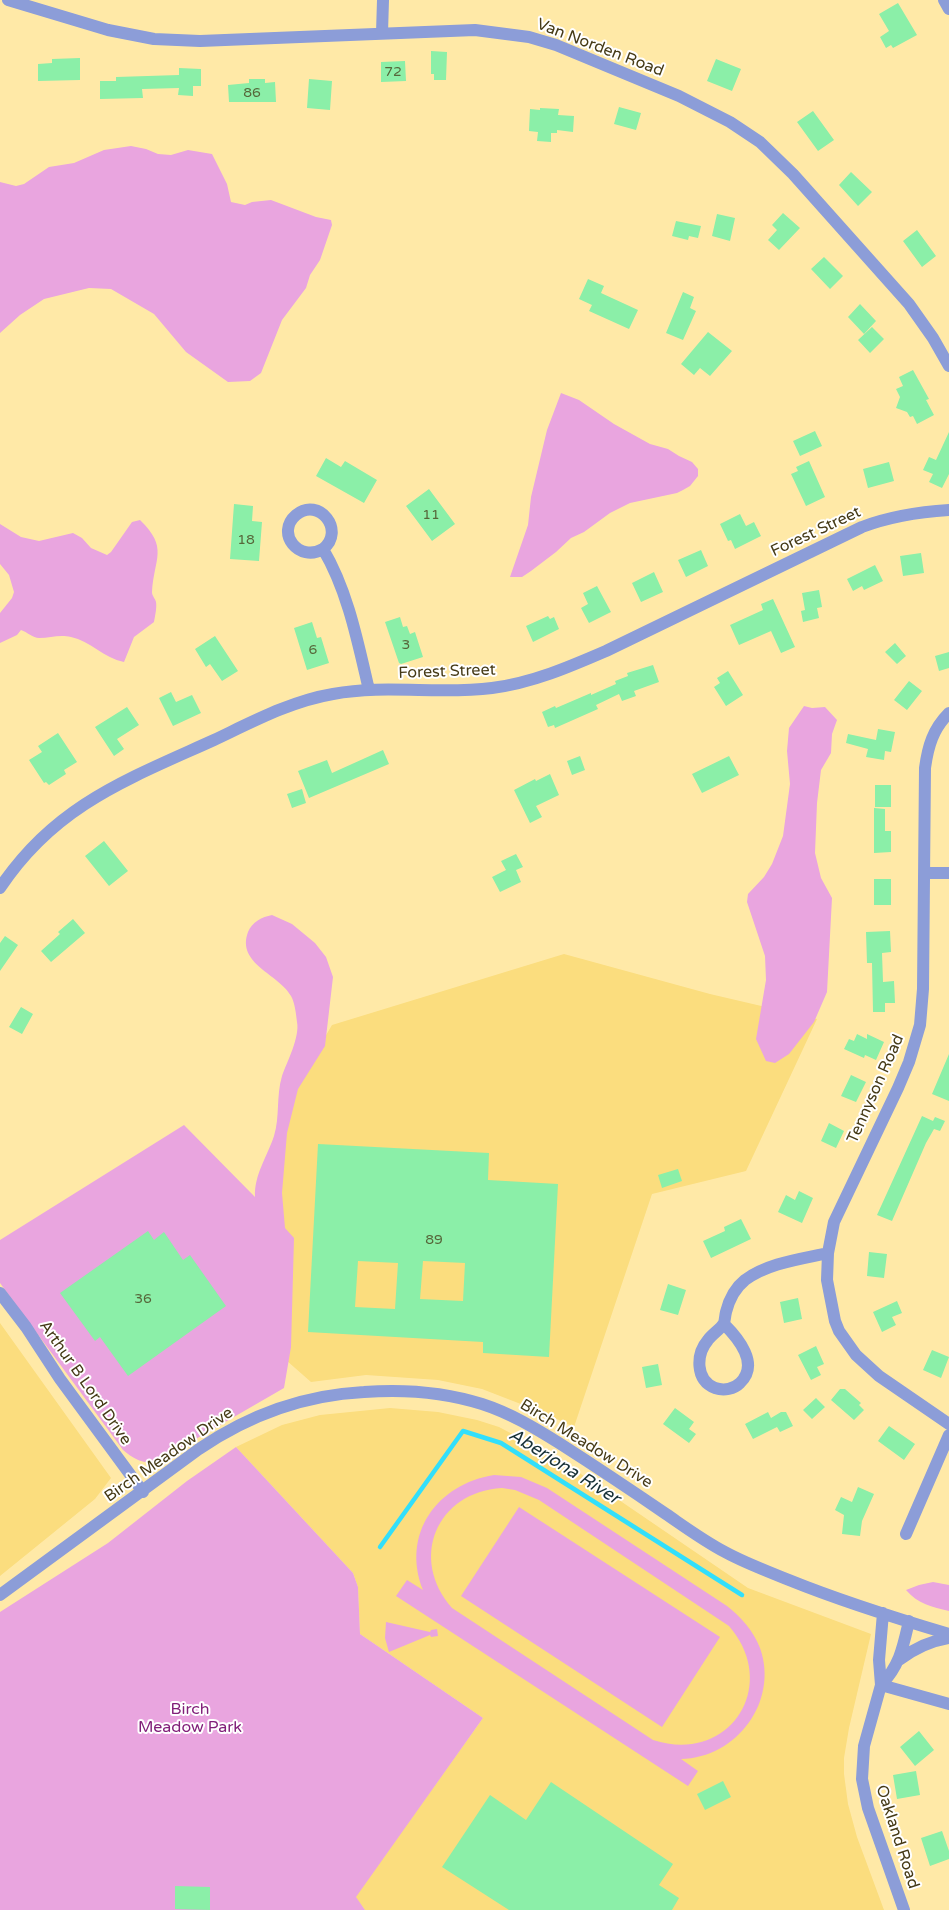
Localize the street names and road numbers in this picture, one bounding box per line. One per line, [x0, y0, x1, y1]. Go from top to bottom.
street label: Van Norden Road [534, 15, 666, 81]
street label: Forest Street [768, 503, 864, 561]
street label: Forest Street [398, 661, 496, 683]
street label: Tennyson Road [843, 1032, 909, 1146]
street label: Arthur B Lord Drive [35, 1317, 135, 1449]
street label: Birch Meadow Drive [516, 1395, 656, 1493]
street label: Birch Meadow Drive [101, 1403, 237, 1507]
street label: Oakland Road [871, 1783, 923, 1891]

